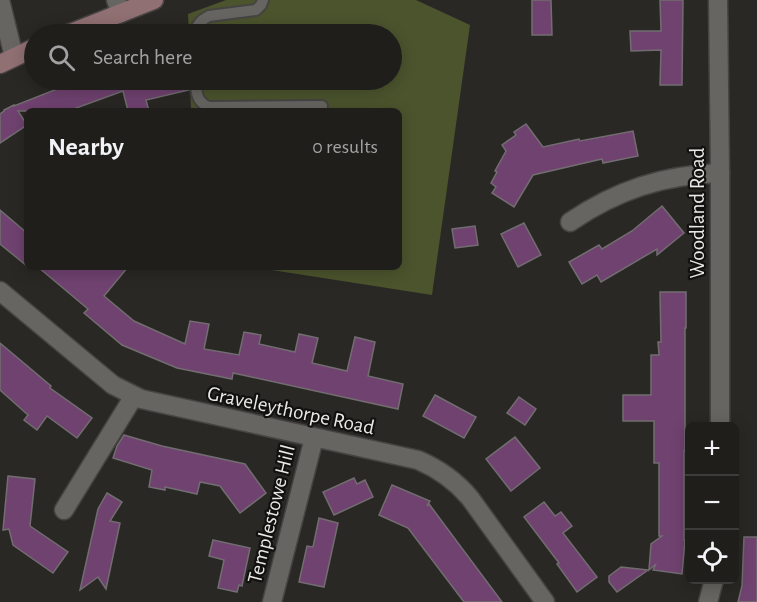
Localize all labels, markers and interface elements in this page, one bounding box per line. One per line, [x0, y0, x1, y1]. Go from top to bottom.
search box [24, 24, 402, 90]
icon: search [45, 41, 78, 74]
text: Search here [93, 46, 192, 68]
text: Nearby [48, 134, 124, 160]
text: 0 results [312, 137, 378, 157]
street label: Woodland Road [687, 147, 708, 278]
street label: Graveleythorpe Road [205, 383, 377, 438]
map controls [685, 422, 739, 584]
button: + [685, 422, 739, 476]
street label: Templestowe Hill [244, 443, 299, 586]
button: − [685, 476, 739, 530]
button: locate [685, 530, 739, 584]

